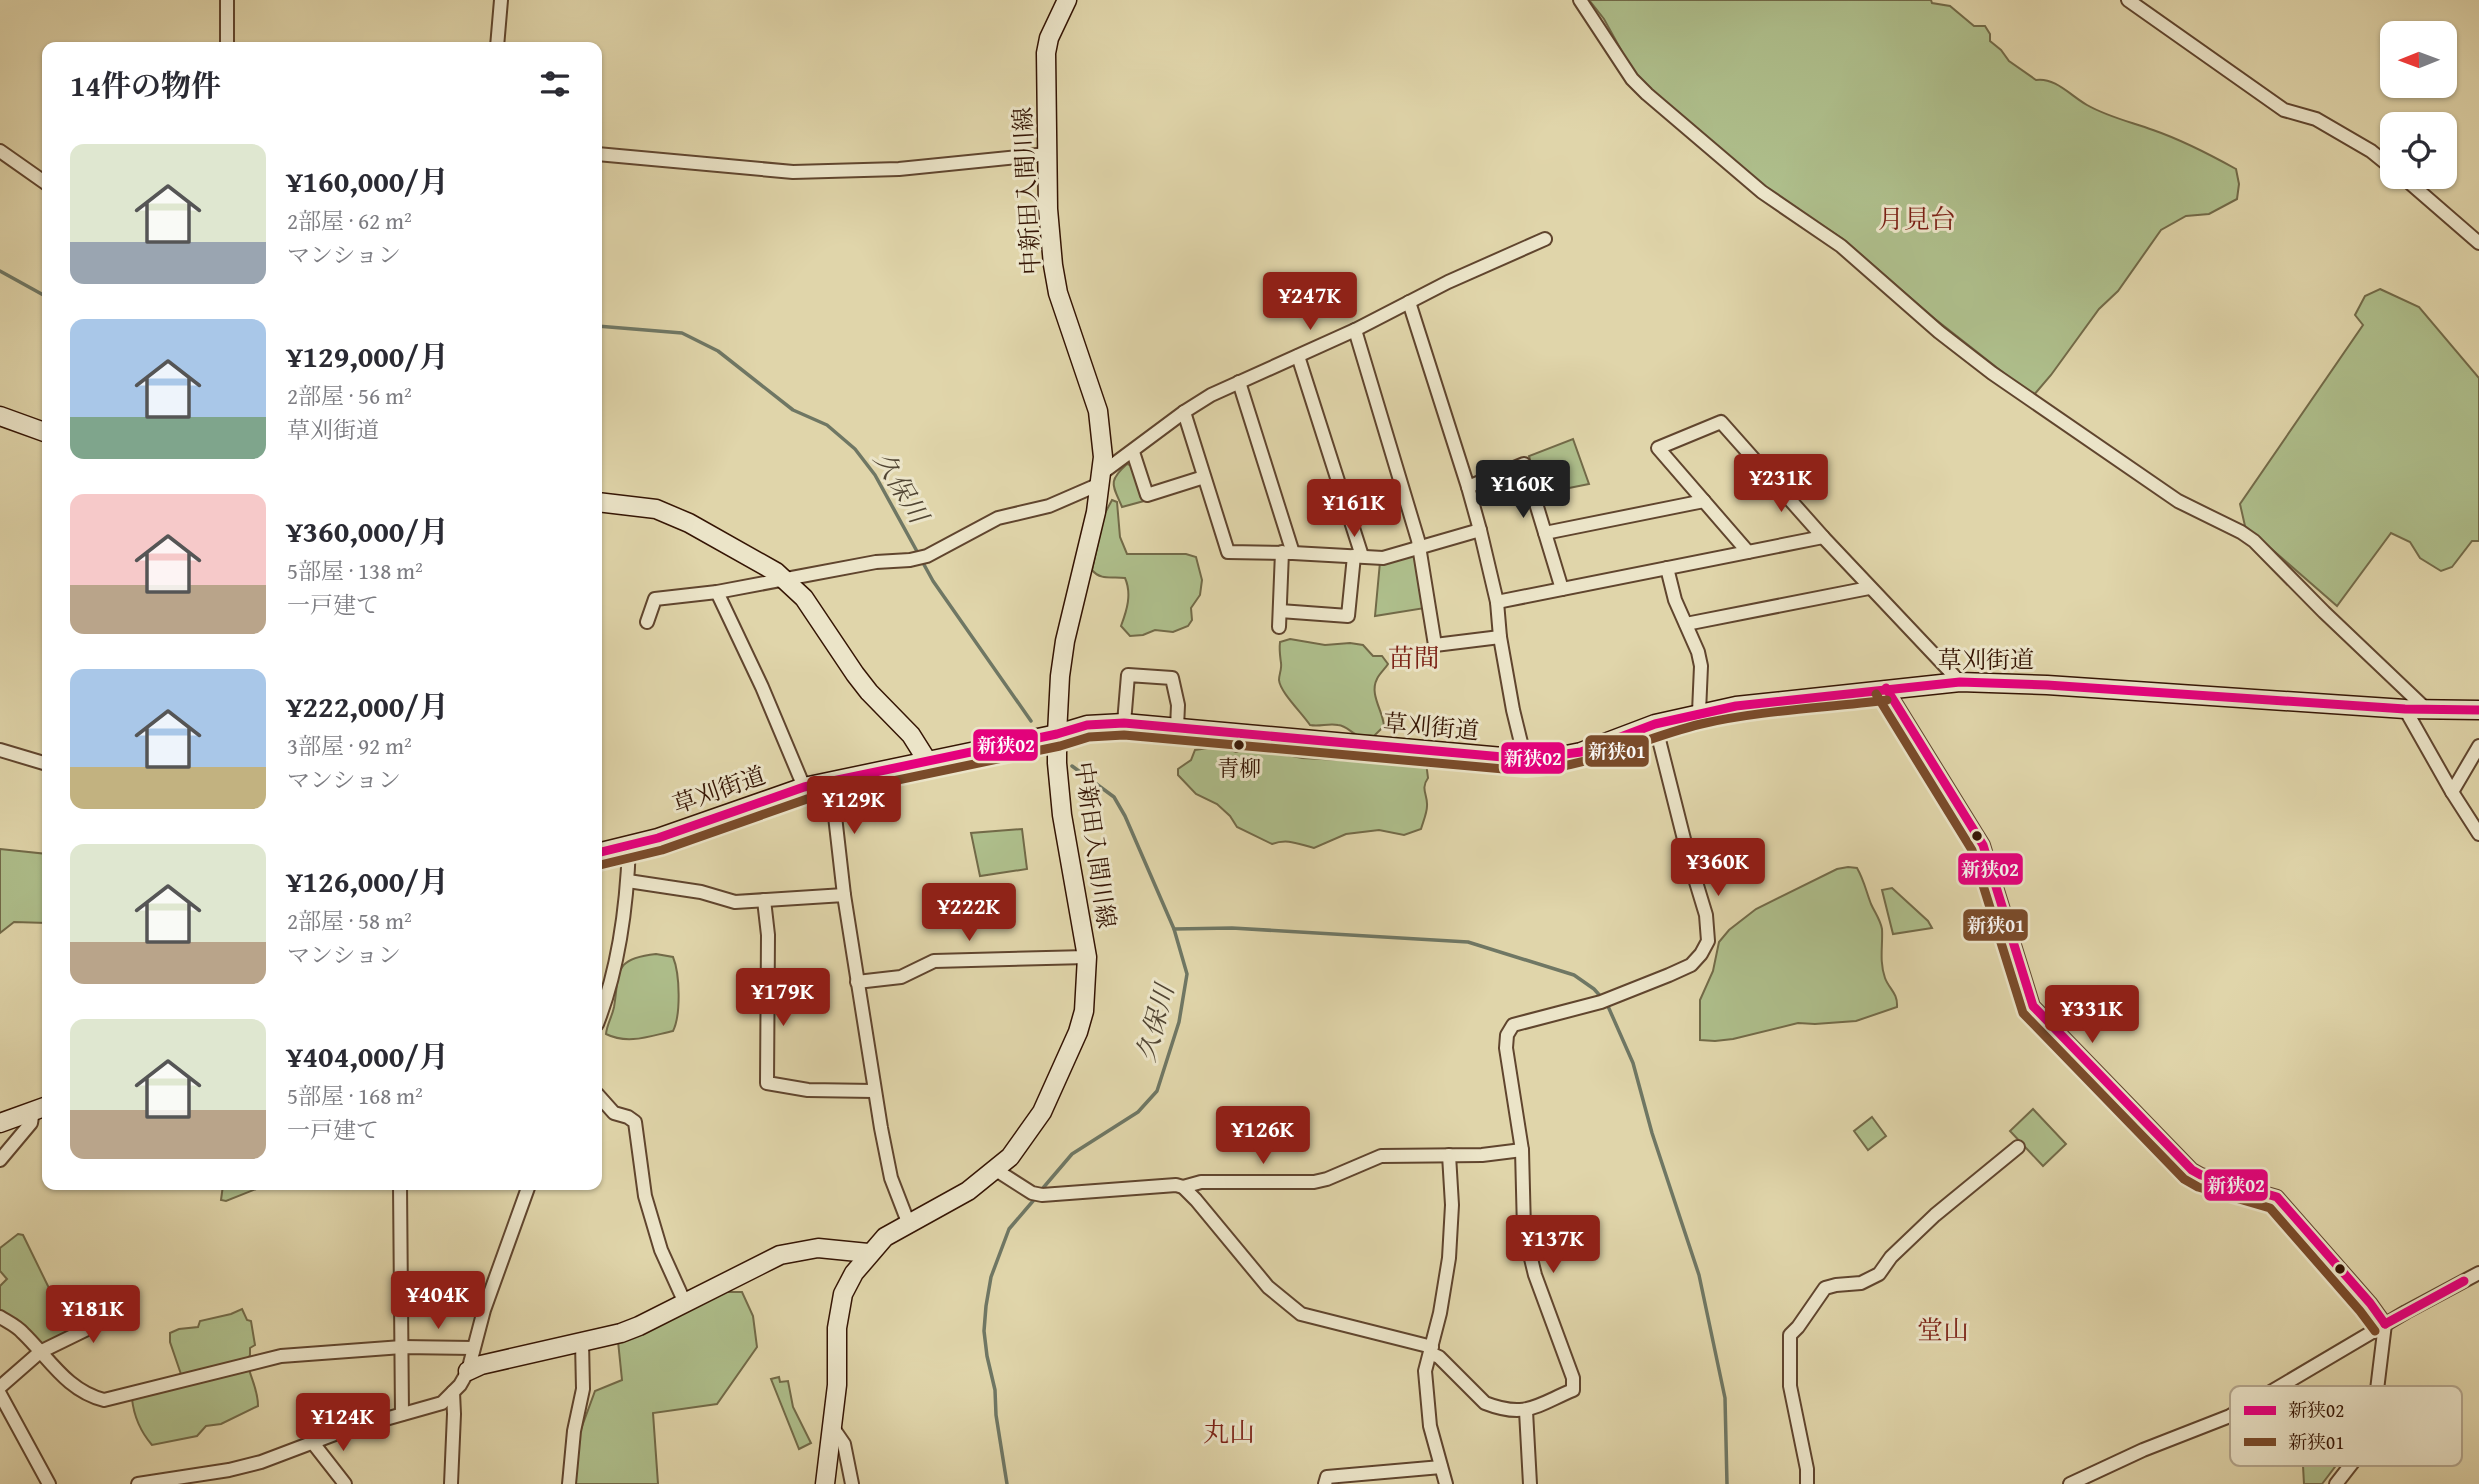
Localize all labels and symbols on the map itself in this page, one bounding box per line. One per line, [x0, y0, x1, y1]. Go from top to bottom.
north arrow [2380, 21, 2457, 98]
street label: 中新田入間川線 [1005, 106, 1048, 276]
district label: 月見台 [1878, 199, 1956, 238]
pin: ¥247K [1261, 272, 1359, 332]
water label: 久保川 [865, 443, 940, 533]
pin: ¥231K [1732, 454, 1830, 514]
pin: ¥160K [1474, 461, 1572, 520]
pin: ¥161K [1305, 480, 1403, 539]
district label: 苗間 [1388, 638, 1440, 677]
street label: 草刈街道 [1938, 642, 2034, 677]
street label: 草刈街道 [1382, 705, 1480, 748]
line badge: 新狭02 [972, 728, 1039, 762]
text: 新狭02 [977, 731, 1035, 759]
line badge: 新狭01 [1584, 734, 1650, 768]
text: 新狭01 [1588, 737, 1646, 765]
marker: 青柳 [1232, 738, 1246, 752]
line badge: 新狭02 [1500, 741, 1566, 775]
text: 新狭02 [1504, 744, 1562, 772]
place label: 青柳 [1217, 752, 1261, 784]
street label: 草刈街道 [668, 757, 770, 822]
street label: 中新田入間川線 [1066, 759, 1125, 931]
pin: ¥129K [805, 776, 903, 836]
unlabelled marker [1970, 829, 1984, 843]
pin: ¥360K [1669, 838, 1767, 898]
line badge: 新狭02 [1957, 852, 2024, 886]
text: 新狭02 [1961, 855, 2019, 883]
pin: ¥222K [920, 884, 1018, 943]
line badge: 新狭01 [1962, 908, 2029, 942]
text: 新狭01 [1967, 911, 2025, 939]
pin: ¥179K [734, 968, 832, 1028]
water label: 久保川 [1126, 977, 1184, 1066]
pin: ¥331K [2043, 986, 2141, 1045]
pin: ¥126K [1214, 1106, 1312, 1166]
line badge: 新狭02 [2203, 1168, 2269, 1202]
text: 新狭02 [2207, 1171, 2265, 1199]
pin: ¥137K [1504, 1216, 1602, 1275]
unlabelled marker [2333, 1262, 2347, 1276]
pin: ¥404K [389, 1272, 487, 1331]
pin: ¥181K [44, 1286, 142, 1345]
district label: 堂山 [1917, 1310, 1969, 1349]
legend [2230, 1386, 2462, 1466]
pin: ¥124K [294, 1394, 392, 1453]
text: 新狭02 [2288, 1396, 2344, 1424]
district label: 丸山 [1203, 1412, 1255, 1451]
text: 新狭01 [2288, 1428, 2344, 1456]

